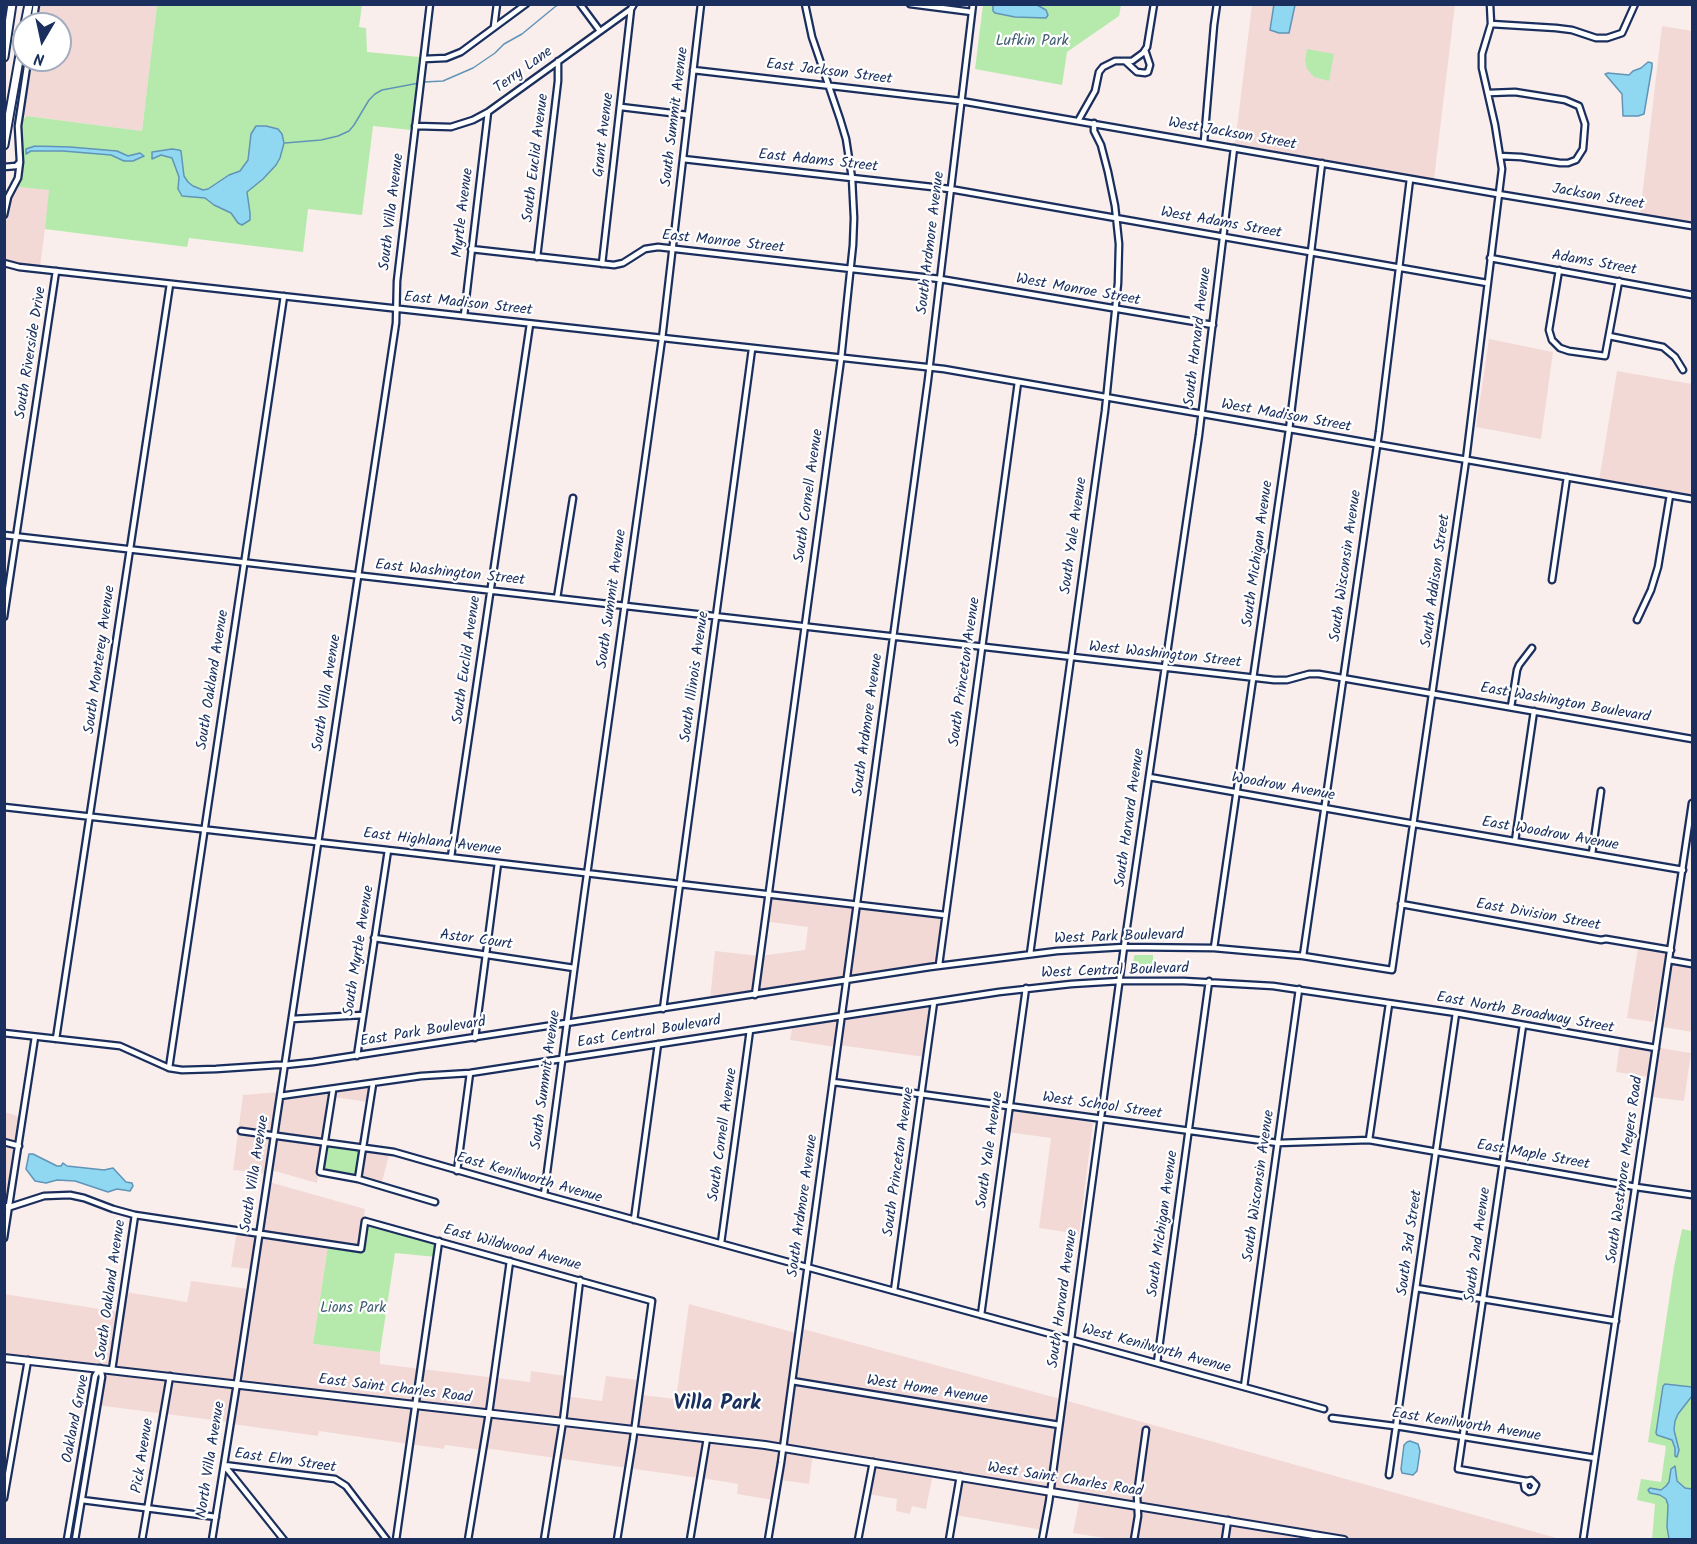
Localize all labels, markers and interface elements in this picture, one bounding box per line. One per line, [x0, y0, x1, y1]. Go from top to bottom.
north arrow [12, 12, 72, 72]
park label: Lufkin Park [996, 33, 1068, 51]
street label: Terry Lane [491, 44, 557, 98]
text: N [32, 45, 46, 71]
street label: South Summit Avenue [659, 46, 693, 188]
street label: East Jackson Street [765, 56, 893, 90]
street label: Grant Avenue [591, 92, 619, 178]
street label: South Euclid Avenue [520, 93, 554, 223]
street label: West Jackson Street [1167, 115, 1297, 155]
street label: East Adams Street [757, 147, 879, 177]
street label: South Villa Avenue [377, 152, 409, 272]
street label: Myrtle Avenue [450, 167, 478, 259]
street label: South Ardmore Avenue [914, 170, 950, 316]
street label: Jackson Street [1551, 181, 1645, 215]
street label: West Adams Street [1159, 204, 1283, 244]
street label: East Monroe Street [661, 228, 785, 258]
street label: Adams Street [1550, 248, 1638, 280]
street label: South Harvard Avenue [1182, 266, 1216, 408]
street label: West Monroe Street [1014, 271, 1142, 311]
street label: South Riverside Drive [13, 286, 51, 420]
street label: East Madison Street [403, 289, 533, 321]
street label: West Madison Street [1220, 397, 1352, 437]
street label: South Cornell Avenue [792, 428, 828, 564]
street label: South Yale Avenue [1058, 476, 1092, 596]
street label: South Michigan Avenue [1240, 480, 1278, 628]
street label: South Wisconsin Avenue [1327, 489, 1367, 643]
street label: South Addison Street [1419, 513, 1455, 649]
street label: South Summit Avenue [594, 528, 632, 670]
street label: East Washington Street [374, 557, 526, 591]
street label: South Monterey Avenue [82, 585, 120, 735]
street label: South Euclid Avenue [450, 595, 486, 725]
street label: South Princeton Avenue [947, 596, 985, 748]
street label: South Oakland Avenue [194, 609, 234, 751]
street label: South Illinois Avenue [678, 610, 714, 744]
street label: South Villa Avenue [310, 633, 346, 753]
street label: West Washington Street [1088, 639, 1242, 673]
street label: South Ardmore Avenue [850, 652, 888, 798]
street label: East Washington Boulevard [1479, 680, 1651, 728]
street label: South Harvard Avenue [1112, 747, 1150, 889]
street label: Woodrow Avenue [1230, 770, 1336, 806]
street label: East Woodrow Avenue [1480, 814, 1620, 856]
street label: East Highland Avenue [362, 826, 502, 860]
street label: South Myrtle Avenue [341, 884, 379, 1018]
street label: East Division Street [1474, 896, 1602, 936]
street label: Astor Court [439, 927, 513, 955]
street label: West Park Boulevard [1054, 927, 1184, 949]
street label: West Central Boulevard [1041, 960, 1189, 984]
street label: East North Broadway Street [1435, 990, 1615, 1038]
street label: South Summit Avenue [528, 1009, 566, 1151]
street label: East Central Boulevard [576, 1013, 722, 1053]
street label: East Park Boulevard [359, 1014, 487, 1052]
street label: South Cornell Avenue [706, 1067, 742, 1203]
street label: South Westmore Meyers Road [1604, 1075, 1648, 1265]
street label: South Princeton Avenue [881, 1086, 919, 1238]
street label: South Yale Avenue [974, 1090, 1008, 1210]
street label: West School Street [1041, 1090, 1163, 1124]
street label: South Wisconsin Avenue [1240, 1109, 1280, 1263]
street label: South Villa Avenue [238, 1114, 274, 1234]
street label: South Ardmore Avenue [785, 1133, 823, 1279]
street label: East Maple Street [1475, 1137, 1591, 1175]
street label: East Kenilworth Avenue [454, 1150, 604, 1208]
street label: South Michigan Avenue [1145, 1150, 1183, 1298]
street label: South 2nd Avenue [1462, 1186, 1496, 1304]
street label: South 3rd Street [1395, 1189, 1427, 1297]
street label: South Oakland Avenue [93, 1219, 131, 1361]
street label: East Wildwood Avenue [441, 1222, 583, 1276]
street label: South Harvard Avenue [1045, 1228, 1083, 1370]
park label: Lions Park [320, 1300, 386, 1318]
street label: West Kenilworth Avenue [1080, 1321, 1232, 1379]
street label: East Saint Charles Road [317, 1372, 473, 1408]
street label: Oakland Grove [60, 1373, 94, 1465]
street label: West Home Avenue [865, 1373, 989, 1409]
district label: Villa Park [674, 1392, 760, 1418]
street label: North Villa Avenue [194, 1400, 230, 1520]
street label: East Kenilworth Avenue [1390, 1405, 1542, 1447]
street label: Pick Avenue [129, 1417, 159, 1495]
street label: East Elm Street [233, 1446, 337, 1478]
street label: West Saint Charles Road [986, 1460, 1144, 1502]

